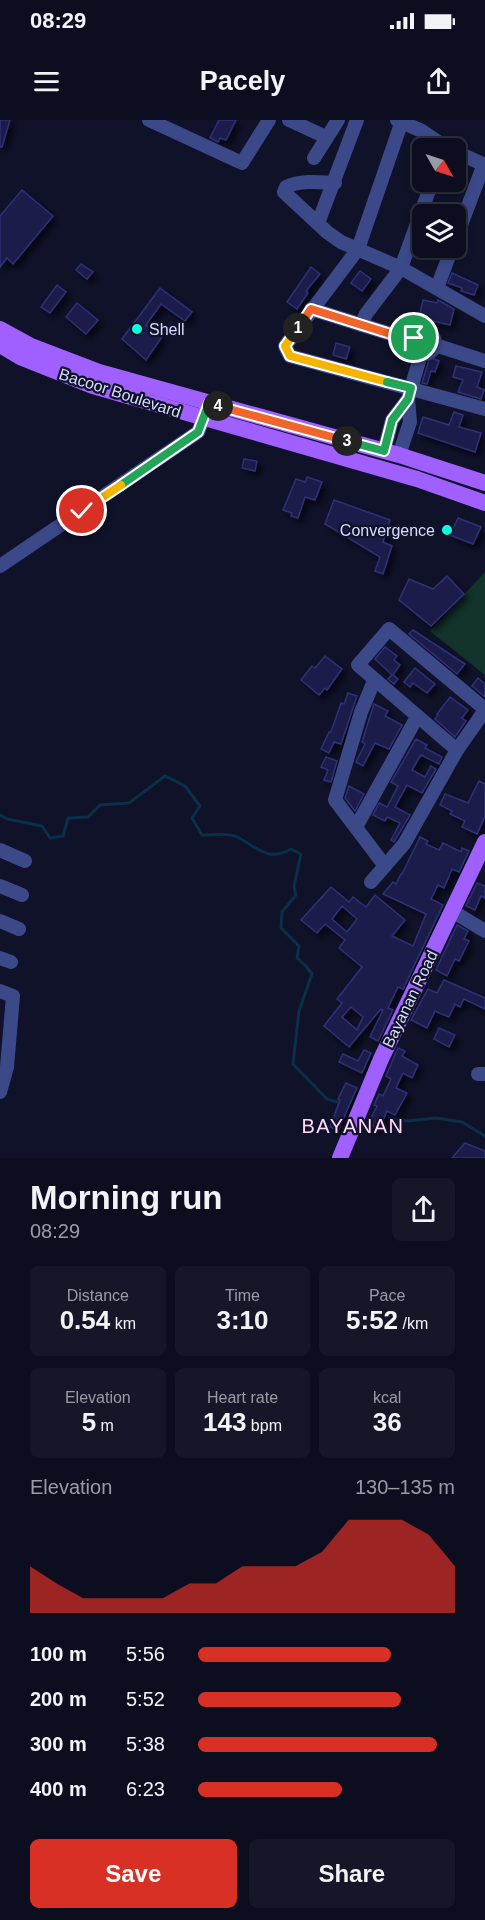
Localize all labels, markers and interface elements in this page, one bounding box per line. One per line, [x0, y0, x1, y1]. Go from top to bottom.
text: 08:29 [30, 8, 86, 33]
icon: menu [30, 65, 63, 98]
icon: share [422, 65, 455, 98]
text: Pacely [200, 66, 285, 96]
north arrow [412, 138, 466, 192]
map controls [412, 138, 466, 258]
button: layers [412, 204, 466, 258]
pin [388, 312, 439, 363]
pin: 1 [283, 313, 313, 343]
text: 1 [294, 319, 302, 336]
place label: Shell [149, 321, 185, 338]
icon: arrive [397, 321, 430, 354]
marker: Shell [130, 322, 144, 336]
street label: Bacoor Boulevard [57, 365, 183, 421]
pin: 4 [203, 391, 233, 421]
text: 4 [214, 397, 222, 414]
pin: 3 [332, 426, 362, 456]
text: 3 [343, 432, 351, 449]
pin [56, 485, 107, 536]
icon: check [65, 494, 98, 527]
place label: Convergence [340, 522, 435, 539]
marker: Convergence [440, 523, 454, 537]
street label: Bayanan Road [379, 948, 441, 1050]
district label: BAYANAN [301, 1115, 405, 1137]
button: share [392, 1178, 455, 1241]
text: Morning run [30, 1179, 222, 1216]
text: 08:29 [30, 1220, 80, 1242]
text: Distance [67, 1287, 129, 1304]
text: Time [225, 1287, 260, 1304]
text: Pace [369, 1287, 405, 1304]
text: 0.54 [60, 1305, 110, 1335]
text: 3:10 [216, 1305, 269, 1335]
text: 5:52 [346, 1305, 398, 1335]
text: km [110, 1315, 136, 1332]
text: /km [398, 1315, 428, 1332]
text: Elevation [65, 1389, 131, 1406]
text: Heart rate [207, 1389, 278, 1406]
text: kcal [373, 1389, 401, 1406]
text: 5 [82, 1407, 96, 1437]
text: 143 [203, 1407, 246, 1437]
text: 36 [373, 1407, 402, 1437]
text: m [96, 1417, 114, 1434]
text: bpm [246, 1417, 282, 1434]
text: Elevation [30, 1476, 112, 1498]
text: 130–135 m [355, 1476, 455, 1498]
text: 100 m [30, 1643, 87, 1665]
text: 5:56 [126, 1643, 165, 1665]
text: 200 m [30, 1688, 87, 1710]
text: 5:52 [126, 1688, 165, 1710]
text: 300 m [30, 1733, 87, 1755]
text: 5:38 [126, 1733, 165, 1755]
text: 400 m [30, 1778, 87, 1800]
text: 6:23 [126, 1778, 165, 1800]
button: Save [30, 1839, 237, 1908]
button: Share [249, 1839, 455, 1908]

